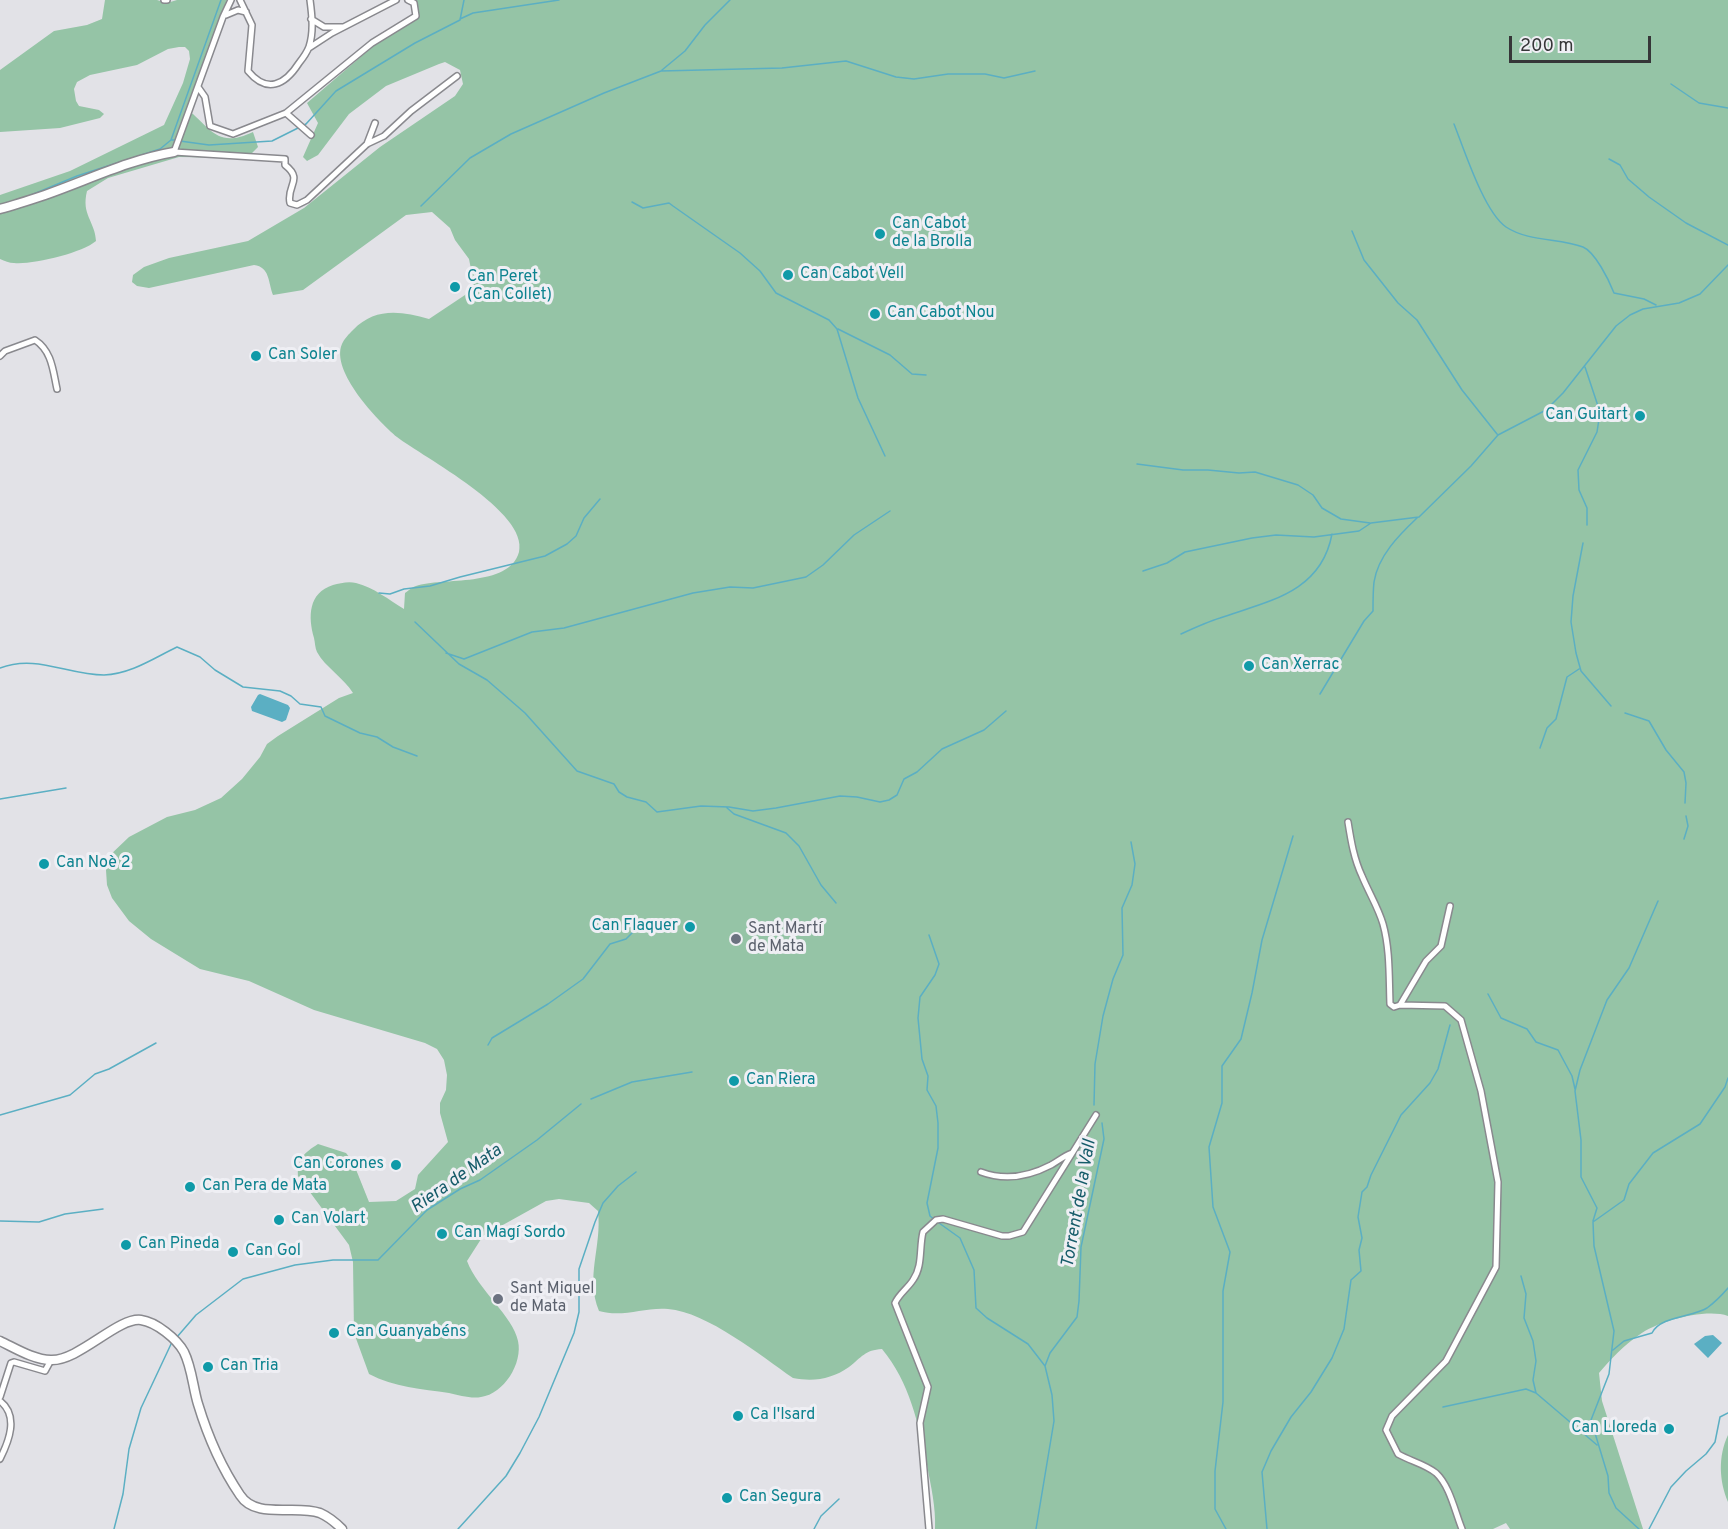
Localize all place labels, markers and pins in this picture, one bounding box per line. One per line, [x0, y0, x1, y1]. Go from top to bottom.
place label: Can Cabot de la Brolla [892, 215, 972, 253]
marker: Can Cabot de la Brolla [873, 227, 887, 241]
place label: Can Cabot Vell [800, 265, 904, 285]
place label: Can Peret (Can Collet) [467, 268, 552, 306]
marker: Can Cabot Vell [781, 268, 795, 282]
marker: Can Peret (Can Collet) [448, 280, 462, 294]
place label: Can Cabot Nou [887, 304, 995, 324]
marker: Can Cabot Nou [868, 307, 882, 321]
place label: Can Soler [268, 346, 337, 366]
marker: Can Soler [249, 349, 263, 363]
place label: Can Guitart [1545, 406, 1628, 426]
marker: Can Guitart [1633, 409, 1647, 423]
place label: Can Xerrac [1261, 656, 1339, 676]
marker: Can Xerrac [1242, 659, 1256, 673]
place label: Can Noè 2 [56, 854, 130, 874]
marker: Can Noè 2 [37, 857, 51, 871]
place label: Can Flaquer [591, 917, 678, 937]
marker: Can Flaquer [683, 920, 697, 934]
place label: Sant Martí de Mata [748, 920, 822, 958]
marker: Sant Martí de Mata [729, 932, 743, 946]
place label: Can Riera [746, 1071, 816, 1091]
marker: Can Riera [727, 1074, 741, 1088]
place label: Can Corones [293, 1155, 384, 1175]
marker: Can Corones [389, 1158, 403, 1172]
place label: Can Pera de Mata [202, 1177, 327, 1197]
marker: Can Pera de Mata [183, 1180, 197, 1194]
place label: Can Volart [291, 1210, 366, 1230]
marker: Can Volart [272, 1213, 286, 1227]
place label: Can Magí Sordo [454, 1224, 566, 1244]
marker: Can Magí Sordo [435, 1227, 449, 1241]
place label: Can Pineda [138, 1235, 219, 1255]
marker: Can Pineda [119, 1238, 133, 1252]
place label: Can Gol [245, 1242, 301, 1262]
marker: Can Gol [226, 1245, 240, 1259]
place label: Sant Miquel de Mata [510, 1280, 594, 1318]
marker: Sant Miquel de Mata [491, 1292, 505, 1306]
place label: Can Guanyabéns [346, 1323, 466, 1343]
marker: Can Guanyabéns [327, 1326, 341, 1340]
place label: Can Tria [220, 1357, 278, 1377]
marker: Can Tria [201, 1360, 215, 1374]
place label: Ca l'Isard [750, 1406, 815, 1426]
marker: Ca l'Isard [731, 1409, 745, 1423]
place label: Can Lloreda [1571, 1419, 1657, 1439]
marker: Can Lloreda [1662, 1422, 1676, 1436]
place label: Can Segura [739, 1488, 821, 1508]
marker: Can Segura [720, 1491, 734, 1505]

